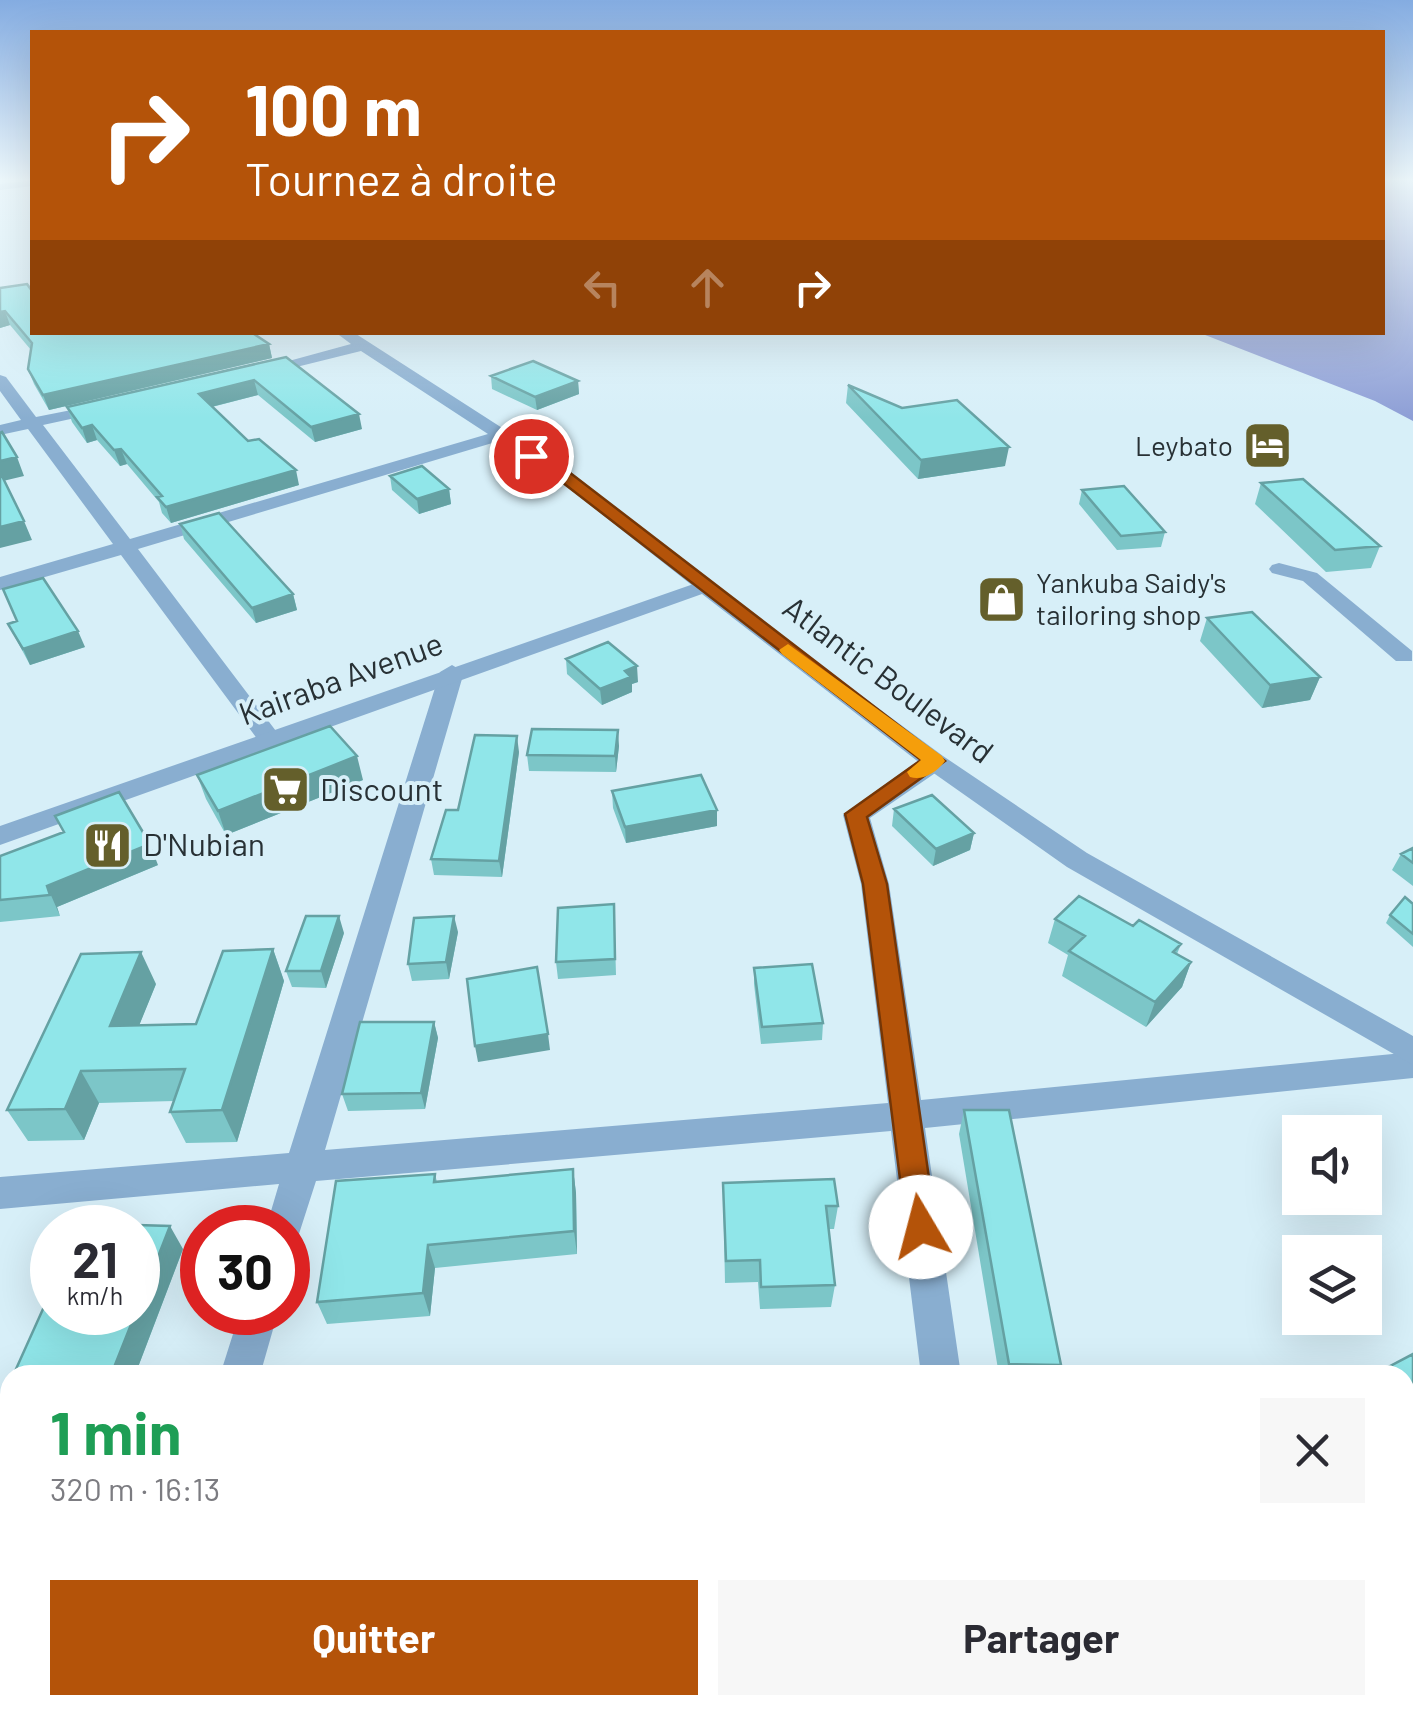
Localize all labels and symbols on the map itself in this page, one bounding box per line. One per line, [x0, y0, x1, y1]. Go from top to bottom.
pin [489, 414, 574, 499]
hotel icon: Leybato [1242, 420, 1294, 472]
place label: Leybato [1135, 428, 1233, 462]
place label: Yankuba Saidy's tailoring shop [1036, 565, 1227, 631]
shop icon: Yankuba Saidy's tailoring shop [975, 573, 1027, 625]
street label: Atlantic Boulevard [777, 587, 1002, 770]
street label: Kairaba Avenue [233, 623, 447, 732]
supermarket icon: Discount [259, 764, 311, 816]
place label: Discount [320, 769, 443, 807]
restaurant icon: D'Nubian [82, 819, 134, 871]
place label: D'Nubian [143, 824, 265, 862]
position arrow [869, 1175, 973, 1279]
speed limit sign: 30 [180, 1205, 310, 1335]

